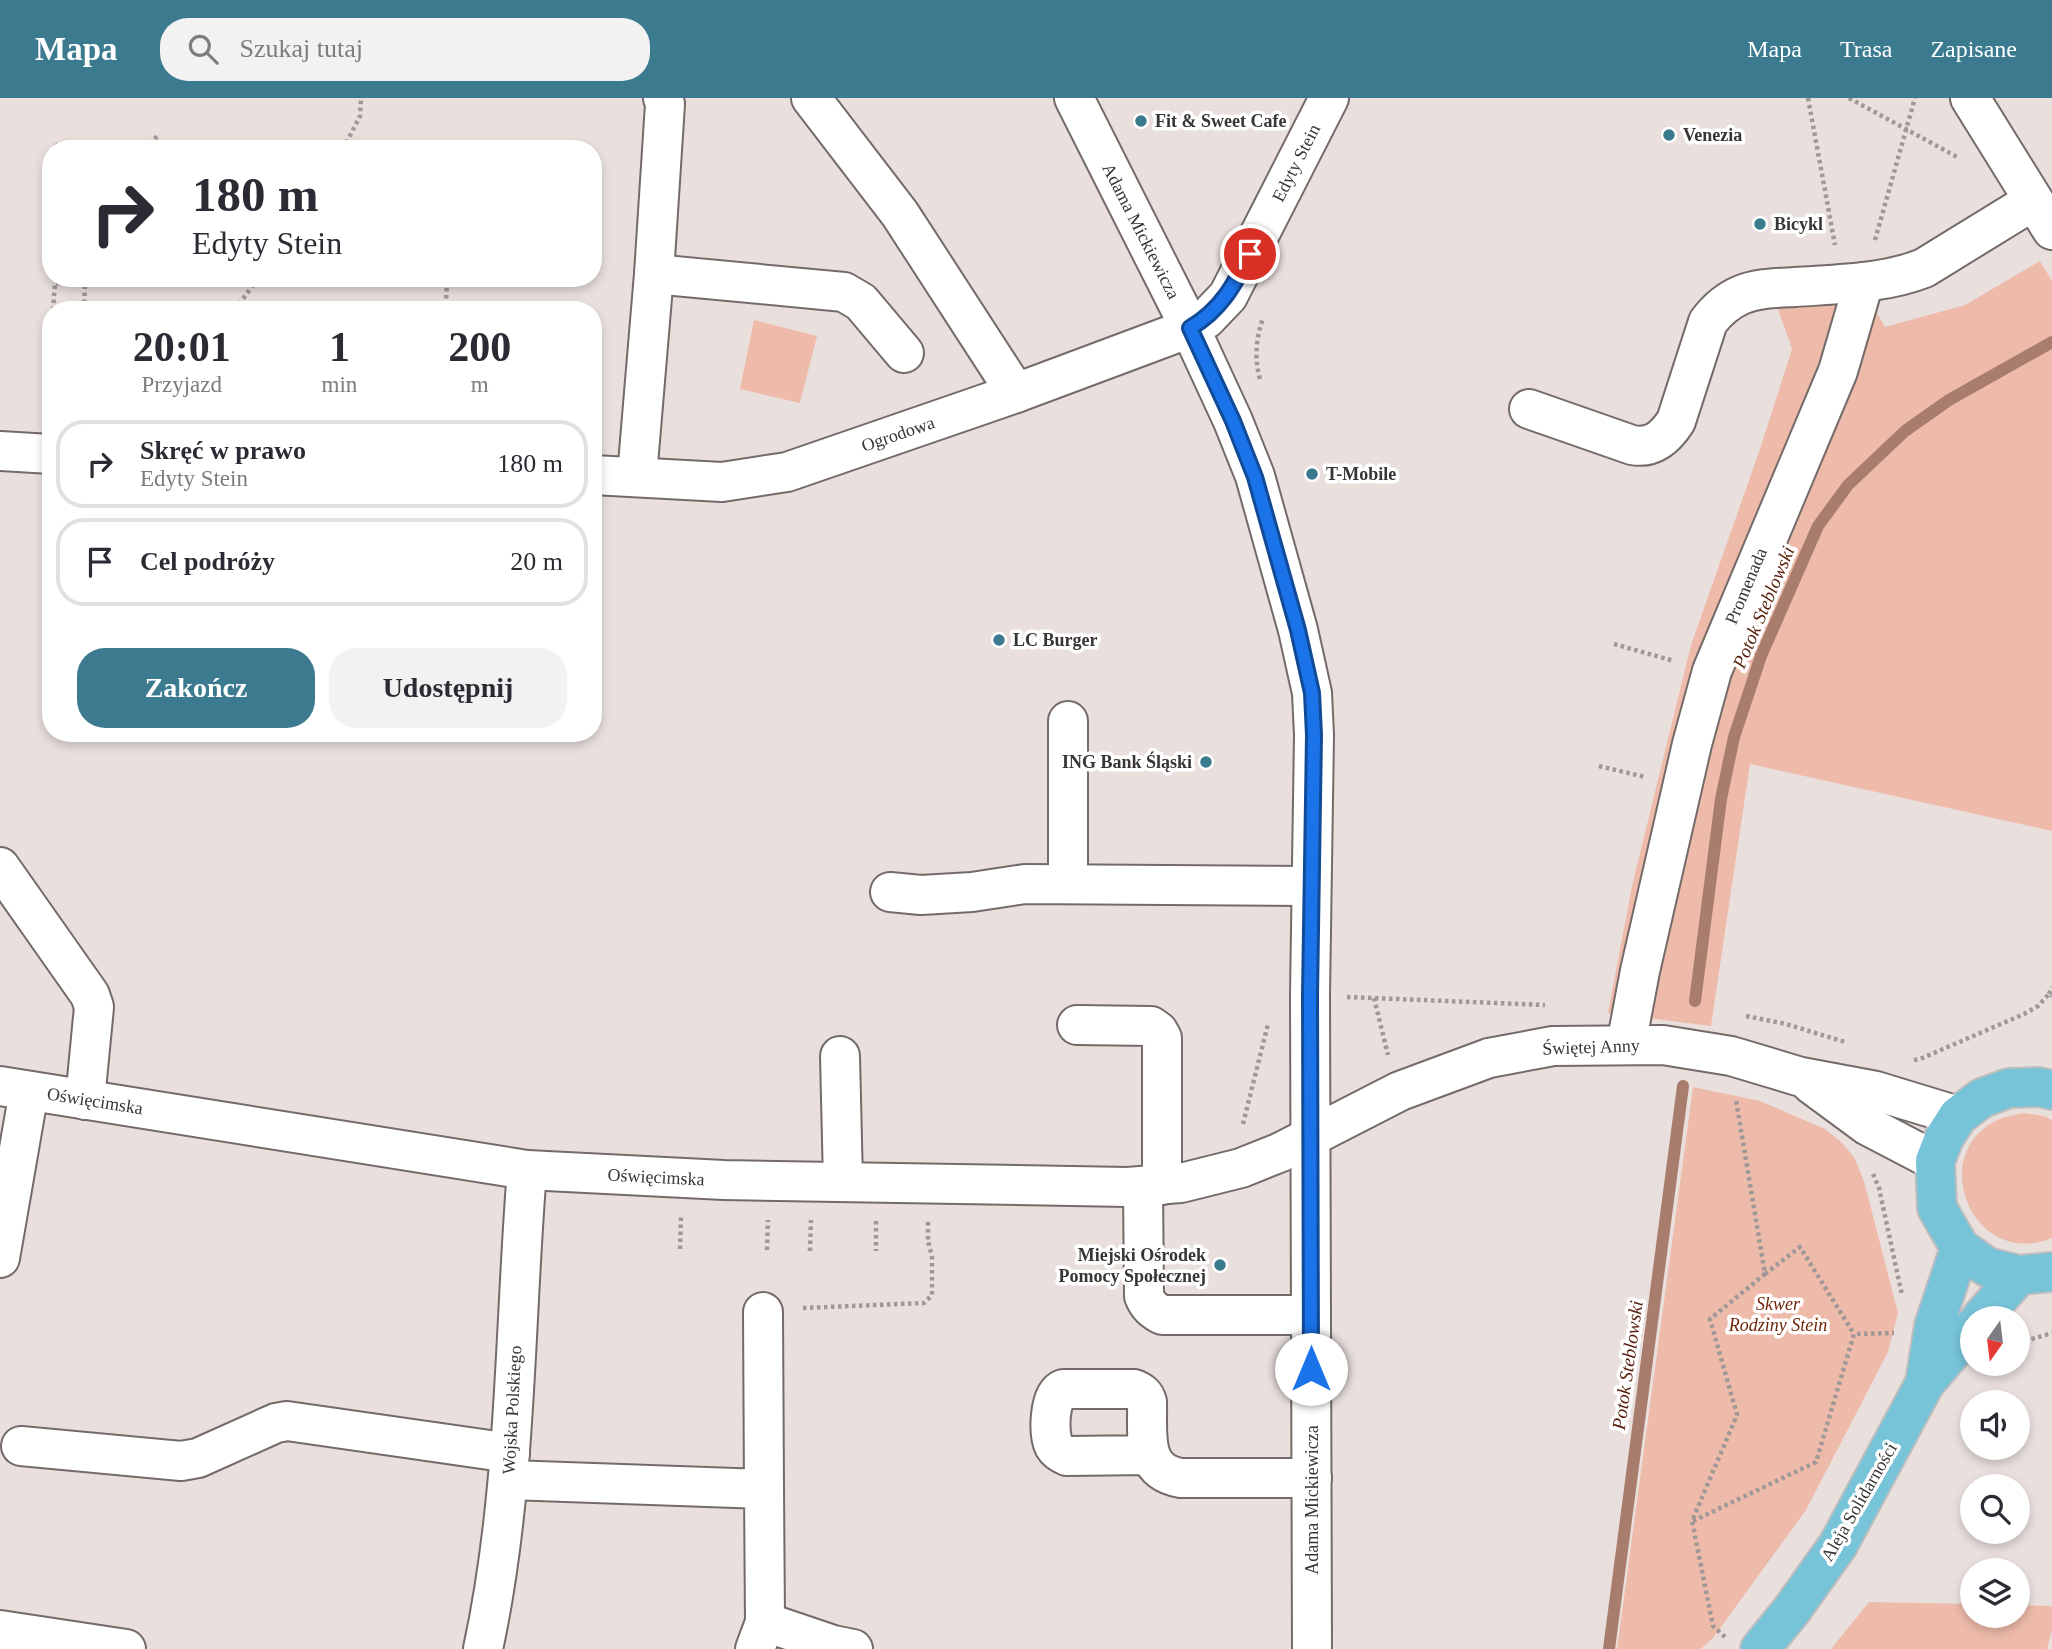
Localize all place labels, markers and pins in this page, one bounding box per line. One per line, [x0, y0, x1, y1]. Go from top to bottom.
place label: Fit & Sweet Cafe [1155, 111, 1286, 131]
marker: Fit & Sweet Cafe [1133, 113, 1149, 129]
place label: Venezia [1683, 125, 1742, 145]
marker: Venezia [1661, 127, 1677, 143]
place label: Bicykl [1774, 214, 1823, 234]
marker: Bicykl [1752, 216, 1768, 232]
pin [1220, 224, 1280, 284]
place label: T-Mobile [1326, 464, 1396, 484]
marker: T-Mobile [1304, 466, 1320, 482]
place label: LC Burger [1013, 630, 1098, 650]
marker: LC Burger [991, 632, 1007, 648]
place label: ING Bank Śląski [1062, 751, 1192, 772]
marker: ING Bank Śląski [1198, 754, 1214, 770]
place label: Miejski Ośrodek Pomocy Społecznej [1059, 1245, 1206, 1286]
marker: Miejski Ośrodek Pomocy Społecznej [1212, 1257, 1228, 1273]

